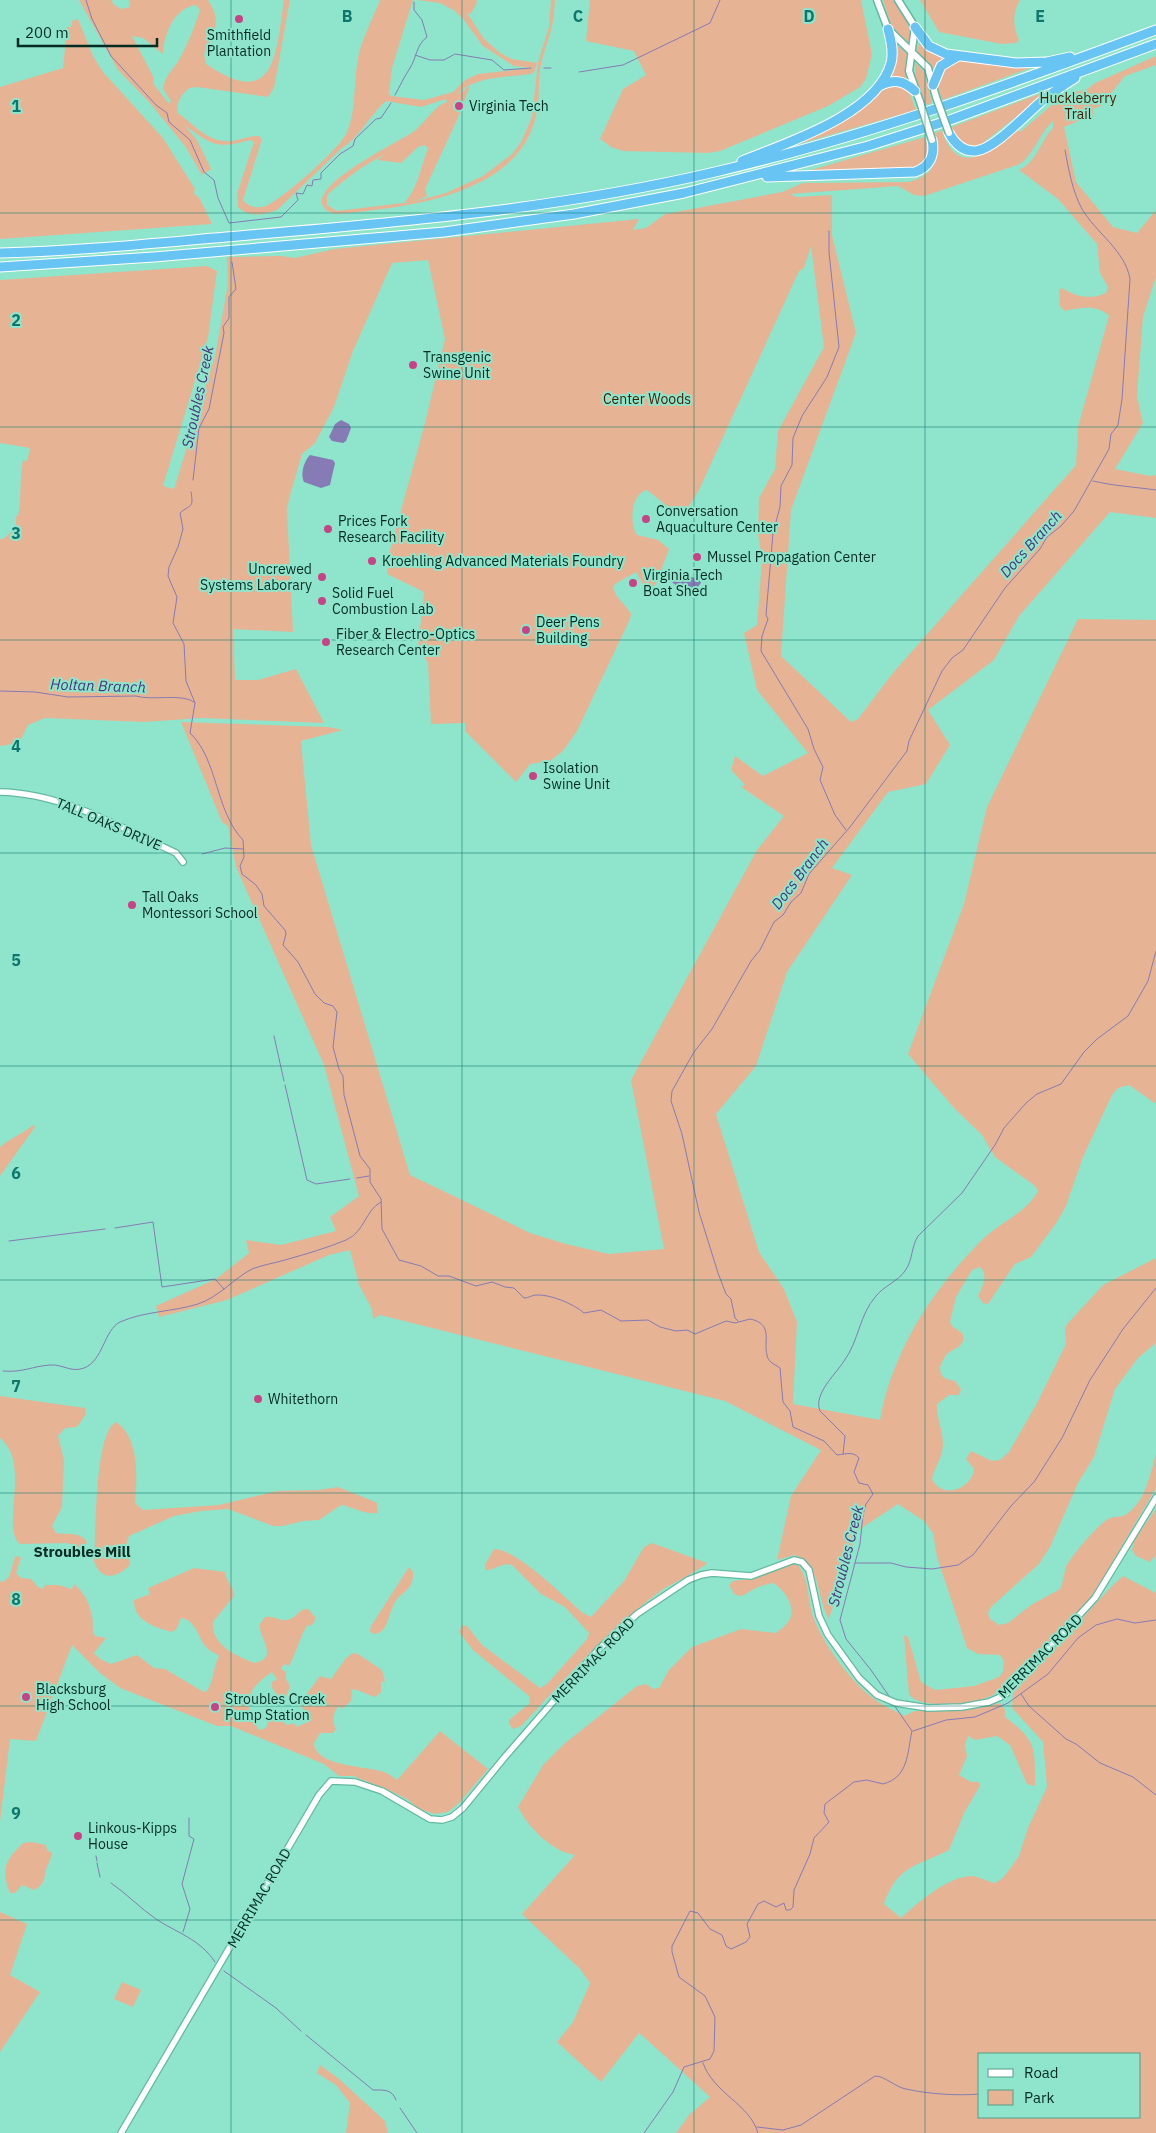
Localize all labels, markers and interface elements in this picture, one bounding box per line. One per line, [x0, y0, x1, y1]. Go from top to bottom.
text: B [342, 6, 353, 26]
text: C [573, 6, 583, 26]
text: D [803, 6, 815, 26]
text: E [1035, 6, 1045, 26]
marker: Smithfield Plantation [233, 13, 245, 25]
scale bar [18, 15, 156, 47]
text: 200 m [25, 23, 69, 42]
place label: Smithfield Plantation [207, 26, 271, 60]
park label: Huckleberry Trail [1040, 89, 1116, 123]
text: 1 [11, 96, 21, 116]
place label: Virginia Tech [469, 97, 549, 115]
marker: Virginia Tech [453, 100, 465, 112]
text: 2 [11, 310, 21, 330]
water label: Stroubles Creek [177, 344, 218, 450]
place label: Transgenic Swine Unit [423, 348, 491, 382]
marker: Transgenic Swine Unit [407, 359, 419, 371]
park label: Center Woods [603, 390, 691, 408]
place label: Conversation Aquaculture Center [656, 502, 778, 536]
water label: Docs Branch [996, 506, 1066, 581]
place label: Prices Fork Research Facility [338, 512, 444, 546]
marker: Conversation Aquaculture Center [640, 513, 652, 525]
text: 3 [11, 523, 21, 543]
marker: Prices Fork Research Facility [322, 523, 334, 535]
place label: Mussel Propagation Center [707, 548, 876, 566]
marker: Mussel Propagation Center [691, 551, 703, 563]
place label: Kroehling Advanced Materials Foundry [382, 552, 624, 570]
marker: Kroehling Advanced Materials Foundry [366, 555, 378, 567]
place label: Uncrewed Systems Laborary [200, 560, 312, 594]
place label: Virginia Tech Boat Shed [643, 566, 723, 600]
marker: Uncrewed Systems Laborary [316, 571, 328, 583]
marker: Virginia Tech Boat Shed [627, 577, 639, 589]
place label: Solid Fuel Combustion Lab [332, 584, 434, 618]
marker: Solid Fuel Combustion Lab [316, 595, 328, 607]
place label: Deer Pens Building [536, 613, 600, 647]
marker: Deer Pens Building [520, 624, 532, 636]
place label: Fiber & Electro-Optics Research Center [336, 625, 475, 659]
marker: Fiber & Electro-Optics Research Center [320, 636, 332, 648]
water label: Holtan Branch [50, 674, 146, 697]
text: 4 [11, 736, 21, 756]
place label: Isolation Swine Unit [543, 759, 610, 793]
marker: Isolation Swine Unit [527, 770, 539, 782]
street label: TALL OAKS DRIVE [53, 794, 165, 854]
water label: Docs Branch [767, 835, 832, 913]
place label: Tall Oaks Montessori School [142, 888, 258, 922]
marker: Tall Oaks Montessori School [126, 899, 138, 911]
text: 5 [11, 950, 21, 970]
text: 6 [11, 1163, 21, 1183]
text: 7 [11, 1376, 21, 1396]
place label: Whitethorn [268, 1390, 338, 1408]
marker: Whitethorn [252, 1393, 264, 1405]
water label: Stroubles Creek [824, 1503, 867, 1609]
district label: Stroubles Mill [33, 1542, 131, 1561]
text: 8 [11, 1589, 21, 1609]
street label: MERRIMAC ROAD [994, 1610, 1086, 1702]
street label: MERRIMAC ROAD [548, 1613, 638, 1707]
place label: Blacksburg High School [36, 1680, 111, 1714]
place label: Stroubles Creek Pump Station [225, 1690, 326, 1724]
marker: Blacksburg High School [20, 1691, 32, 1703]
marker: Stroubles Creek Pump Station [209, 1701, 221, 1713]
text: 9 [11, 1803, 21, 1823]
place label: Linkous-Kipps House [88, 1819, 177, 1853]
marker: Linkous-Kipps House [72, 1830, 84, 1842]
street label: MERRIMAC ROAD [223, 1845, 295, 1951]
legend [978, 2053, 1141, 2118]
text: Road [1024, 2063, 1059, 2082]
text: Park [1024, 2088, 1054, 2107]

